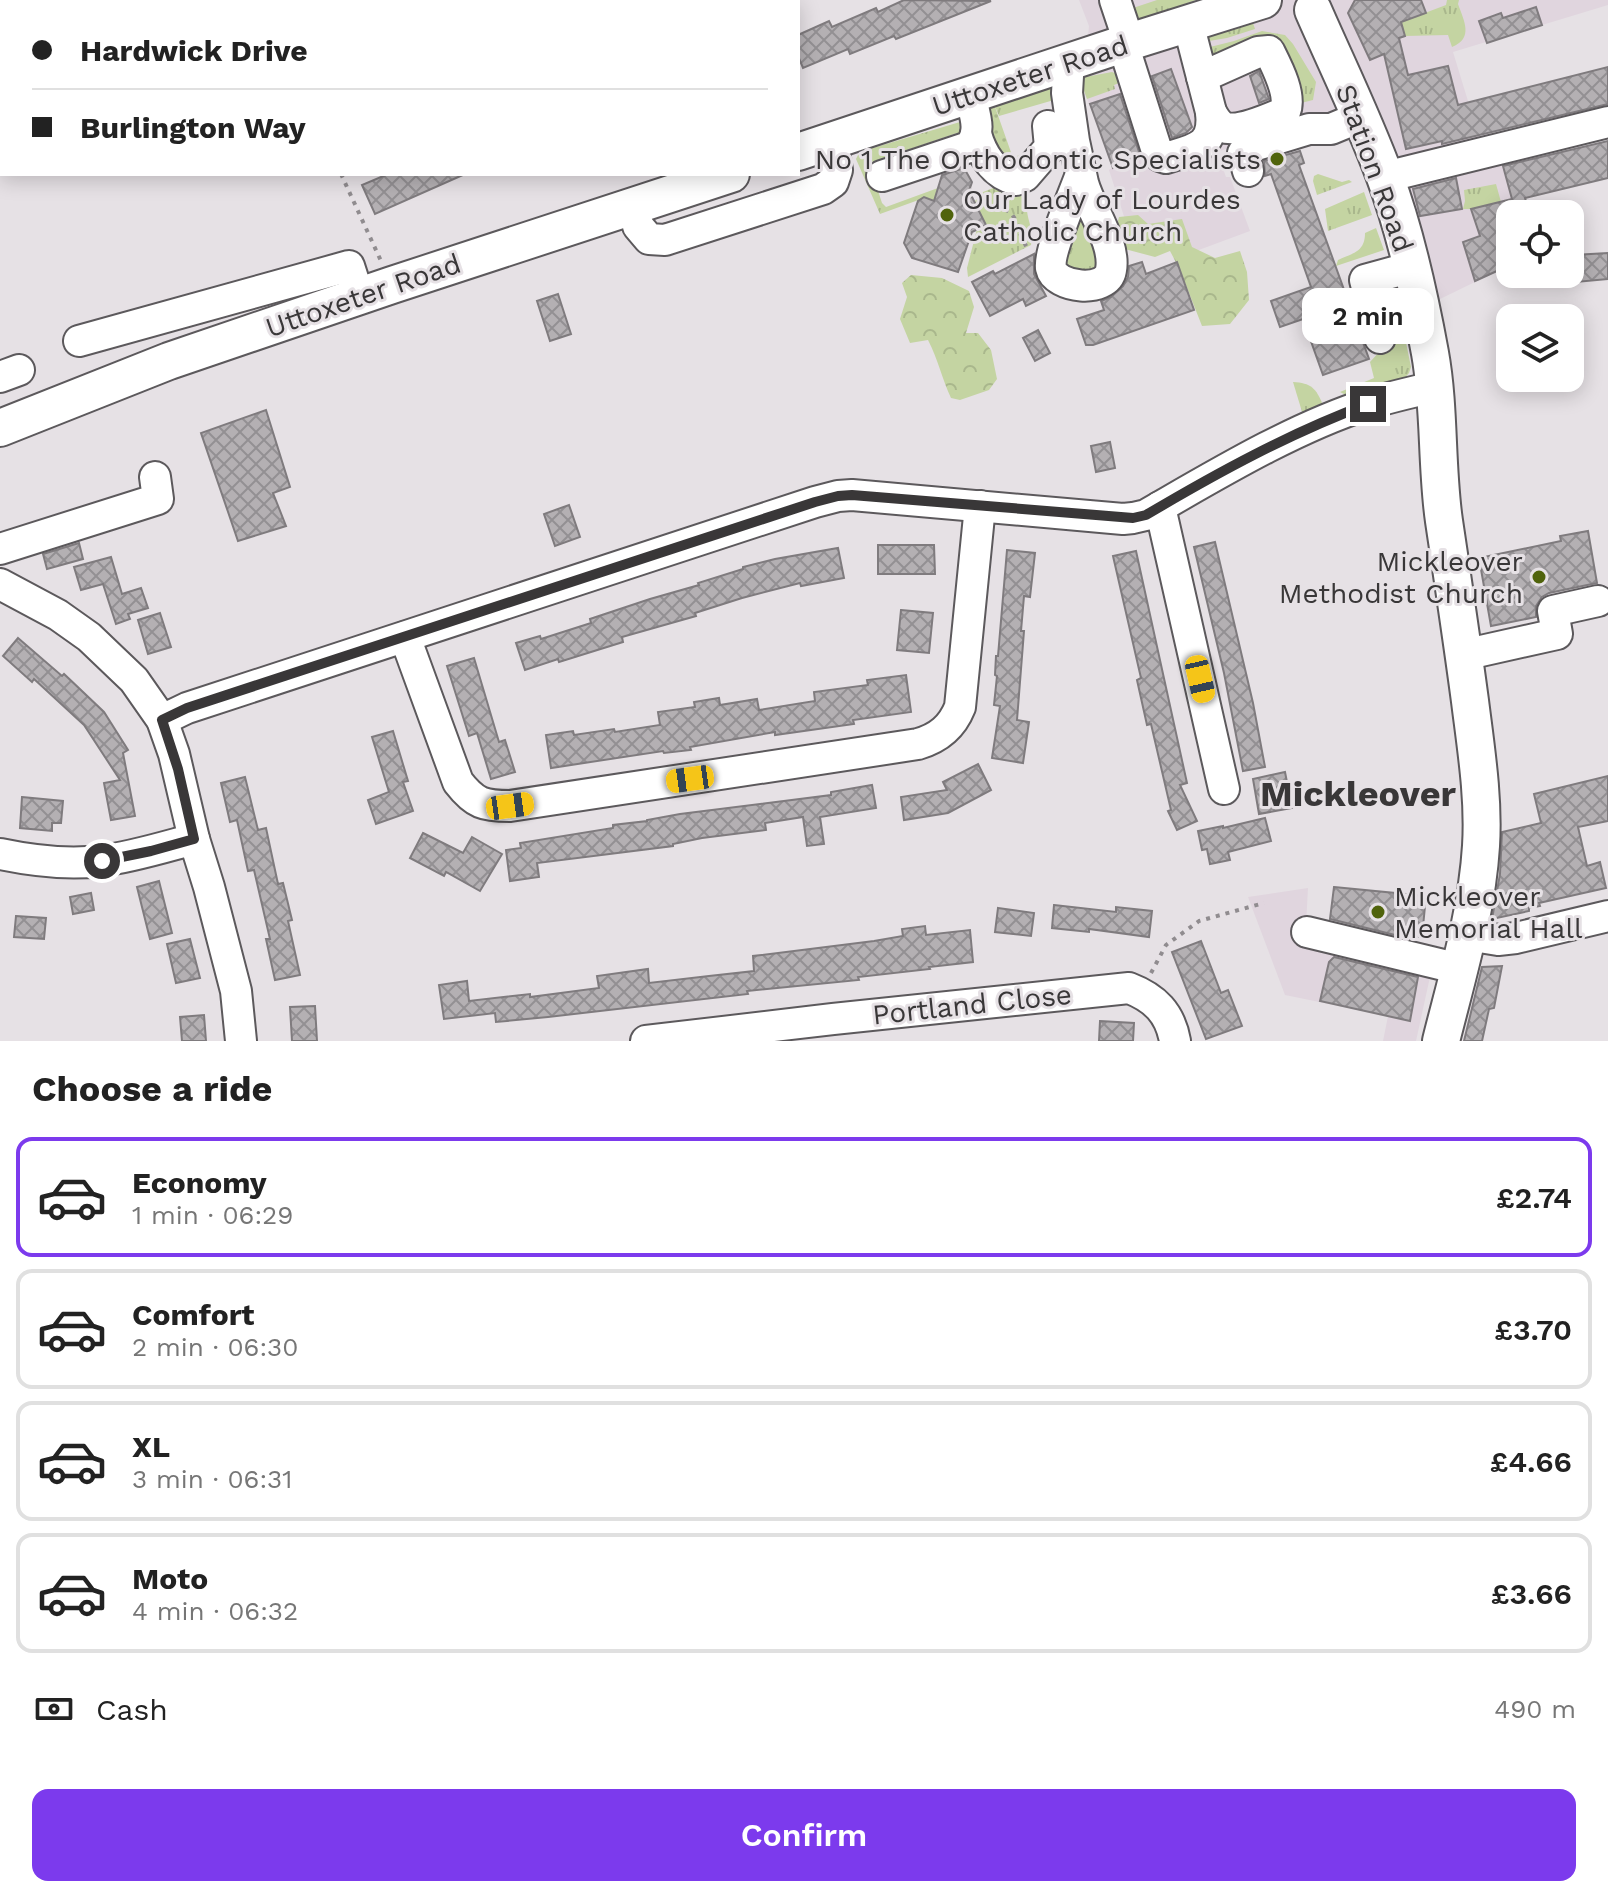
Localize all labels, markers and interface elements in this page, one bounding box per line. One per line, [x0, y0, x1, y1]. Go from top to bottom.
street label: Uttoxeter Road [928, 28, 1132, 123]
text: Hardwick Drive [80, 33, 308, 68]
street label: Station Road [1329, 80, 1420, 257]
text: Burlington Way [80, 110, 306, 145]
place label: No 1 The Orthodontic Specialists [815, 143, 1261, 176]
marker: No 1 The Orthodontic Specialists [1268, 150, 1286, 168]
place label: Our Lady of Lourdes Catholic Church [963, 183, 1241, 248]
map controls [1496, 200, 1584, 392]
button: locate [1496, 200, 1584, 288]
marker: Our Lady of Lourdes Catholic Church [938, 206, 956, 224]
street label: Uttoxeter Road [261, 247, 465, 344]
callout: 2 min [1302, 288, 1434, 344]
text: 2 min [1332, 301, 1404, 331]
button: layers [1496, 304, 1584, 392]
route end [1350, 386, 1386, 422]
place label: Mickleover Methodist Church [1279, 545, 1523, 610]
marker: Mickleover Methodist Church [1530, 568, 1548, 586]
car [1183, 653, 1217, 705]
car [665, 764, 715, 794]
district label: Mickleover [1260, 773, 1457, 815]
car [485, 791, 535, 821]
route start [84, 843, 120, 879]
place label: Mickleover Memorial Hall [1394, 880, 1583, 945]
marker: Mickleover Memorial Hall [1369, 903, 1387, 921]
street label: Portland Close [871, 978, 1073, 1031]
text: Choose a ride [32, 1068, 272, 1110]
icon: car [36, 1161, 108, 1233]
text: Economy [132, 1165, 267, 1200]
text: £2.74 [1496, 1180, 1572, 1215]
text: 1 min · 06:29 [132, 1200, 293, 1230]
icon: car [36, 1293, 108, 1365]
text: Comfort [132, 1297, 254, 1332]
text: £3.70 [1494, 1312, 1572, 1347]
text: 2 min · 06:30 [132, 1332, 298, 1362]
icon: car [36, 1425, 108, 1497]
text: XL [132, 1429, 170, 1464]
text: £4.66 [1490, 1444, 1572, 1479]
text: 3 min · 06:31 [132, 1464, 292, 1494]
icon: car [36, 1557, 108, 1629]
text: Moto [132, 1561, 208, 1596]
text: £3.66 [1491, 1576, 1572, 1611]
text: 4 min · 06:32 [132, 1596, 298, 1626]
icon: cash [32, 1687, 76, 1731]
text: Cash [96, 1692, 168, 1727]
text: 490 m [1494, 1694, 1576, 1724]
button: Confirm [32, 1789, 1576, 1881]

